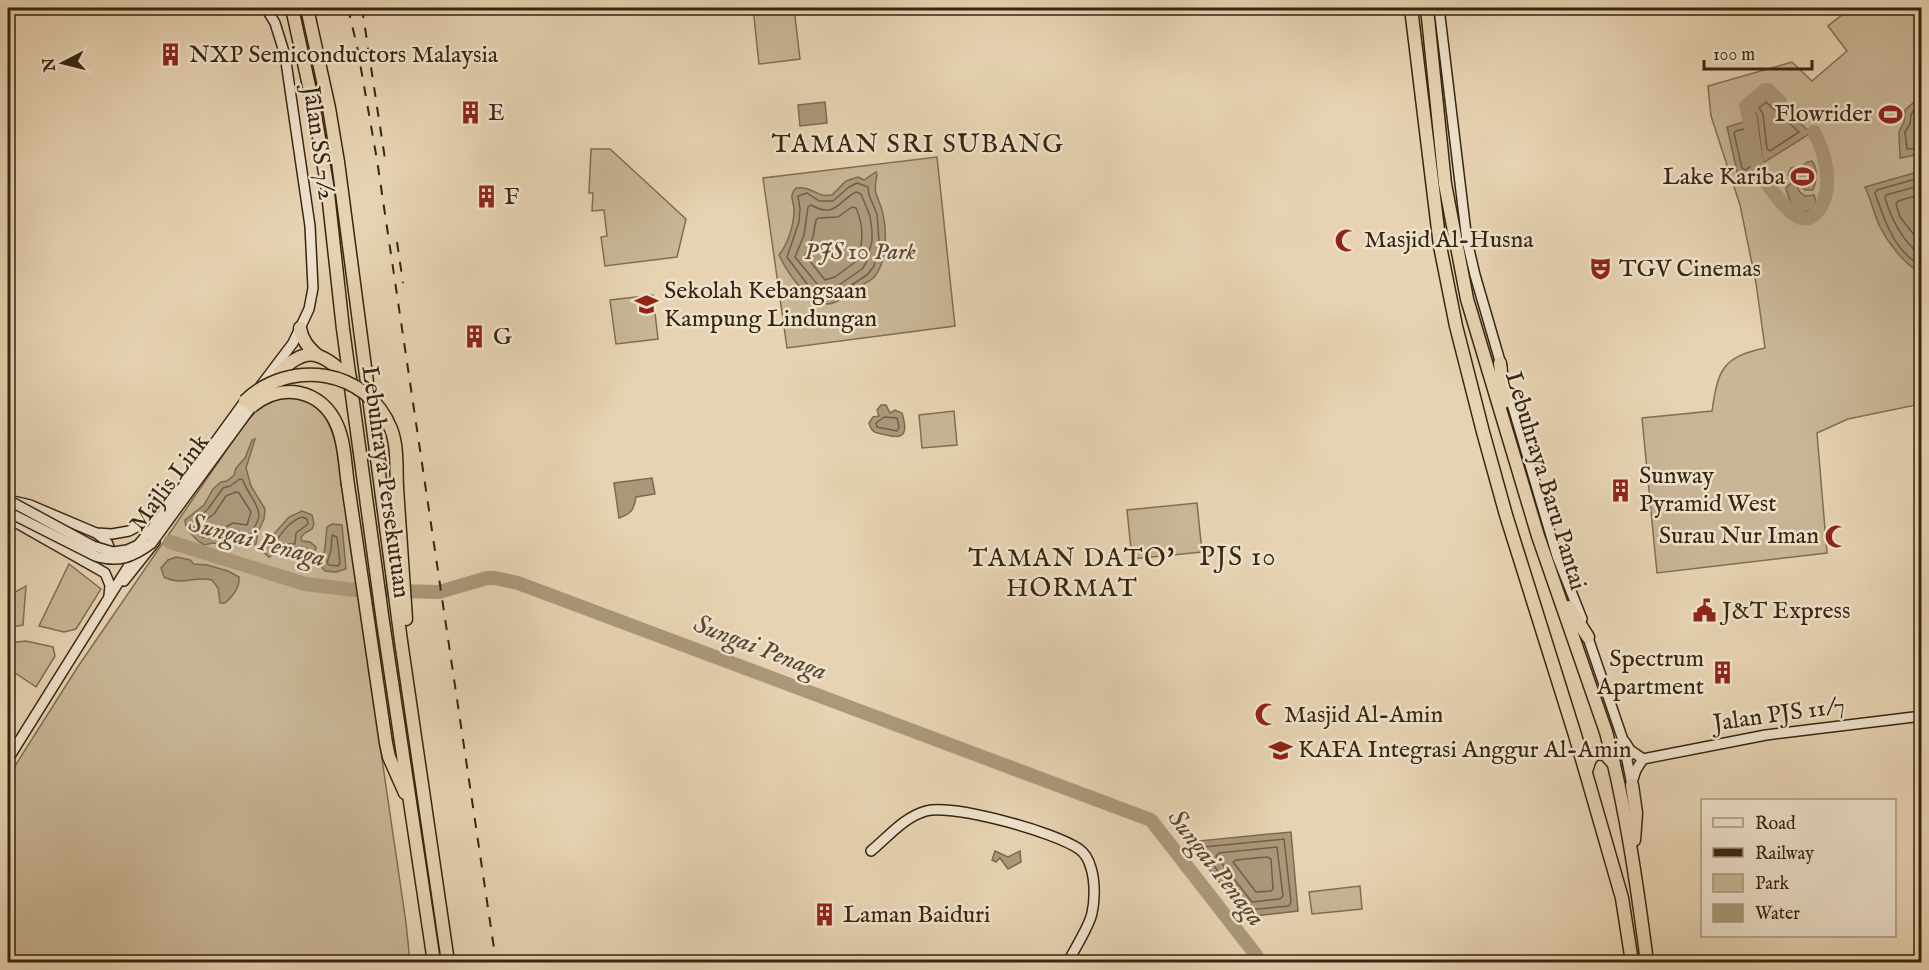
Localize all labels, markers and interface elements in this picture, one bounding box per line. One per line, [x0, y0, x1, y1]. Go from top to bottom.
north arrow [33, 33, 93, 93]
scale bar [1704, 33, 1812, 71]
place label: NXP Semiconductors Malaysia [189, 40, 499, 71]
building icon: NXP Semiconductors Malaysia [158, 42, 184, 68]
text: 100 m [1713, 44, 1755, 67]
text: N [39, 56, 61, 74]
street label: Jalan SS 7/2 [294, 81, 341, 202]
place label: E [488, 98, 505, 129]
place label: Flowrider [1774, 99, 1872, 130]
building icon: E [457, 100, 483, 126]
sports icon: Flowrider [1877, 101, 1903, 127]
district label: TAMAN SRI SUBANG [772, 128, 1064, 161]
place label: Lake Kariba [1663, 162, 1786, 193]
sports icon: Lake Kariba [1790, 164, 1816, 190]
place label: F [504, 182, 519, 213]
building icon: F [473, 184, 499, 210]
place label: Masjid Al-Husna [1364, 225, 1534, 256]
mosque icon: Masjid Al-Husna [1333, 227, 1359, 253]
park label: PJS 10 Park [804, 237, 916, 268]
place label: TGV Cinemas [1619, 254, 1761, 285]
theatre icon: TGV Cinemas [1588, 256, 1614, 282]
place label: Sekolah Kebangsaan Kampung Lindungan [664, 276, 877, 335]
school or university icon: Sekolah Kebangsaan Kampung Lindungan [633, 292, 659, 318]
place label: G [493, 322, 512, 353]
building icon: G [462, 324, 488, 350]
street label: Lebuhraya Persekutuan [353, 364, 417, 600]
street label: Lebuhraya Baru Pantai [1497, 368, 1593, 594]
street label: Majlis Link [123, 428, 217, 538]
place label: Sunway Pyramid West [1639, 461, 1776, 520]
building icon: Sunway Pyramid West [1608, 477, 1634, 503]
water label: Sungai Penaga [185, 507, 329, 576]
place label: Surau Nur Iman [1659, 521, 1819, 552]
mosque icon: Surau Nur Iman [1824, 523, 1850, 549]
district label: PJS 10 [1199, 541, 1277, 575]
district label: TAMAN DATO' HORMAT [968, 542, 1176, 605]
place label: J&T Express [1719, 596, 1851, 627]
public building icon: J&T Express [1691, 598, 1717, 624]
water label: Sungai Penaga [688, 607, 831, 689]
place label: Spectrum Apartment [1596, 644, 1704, 703]
building icon: Spectrum Apartment [1709, 660, 1735, 686]
street label: Jalan PJS 11/7 [1708, 690, 1847, 740]
place label: Masjid Al-Amin [1284, 700, 1444, 731]
mosque icon: Masjid Al-Amin [1253, 702, 1279, 728]
place label: KAFA Integrasi Anggur Al-Amin [1298, 735, 1632, 766]
school or university icon: KAFA Integrasi Anggur Al-Amin [1267, 737, 1293, 763]
legend [1701, 799, 1896, 937]
water label: Sungai Penaga [1159, 803, 1272, 934]
text: Road [1755, 813, 1796, 836]
text: Railway [1755, 843, 1814, 866]
text: Park [1755, 873, 1790, 896]
place label: Laman Baiduri [843, 900, 990, 931]
building icon: Laman Baiduri [812, 902, 838, 928]
text: Water [1755, 903, 1800, 926]

